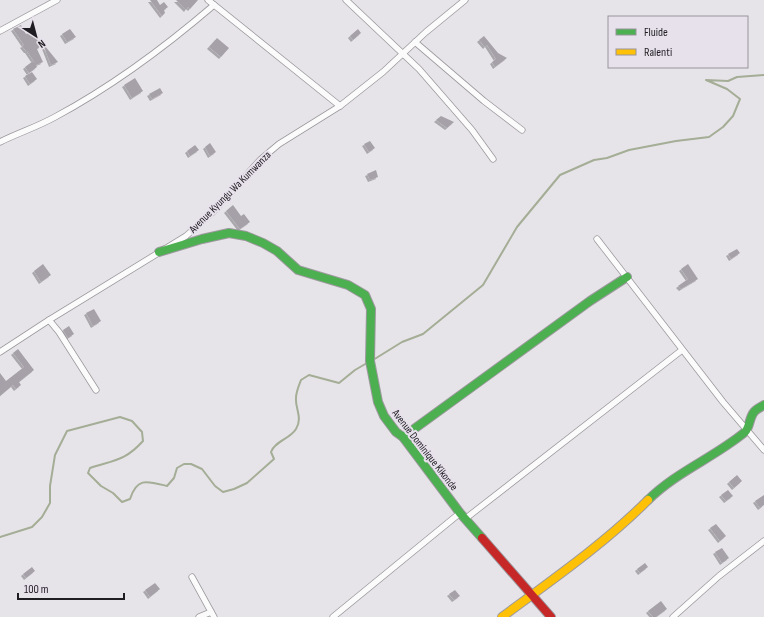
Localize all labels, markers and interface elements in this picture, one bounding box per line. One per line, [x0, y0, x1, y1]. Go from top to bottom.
north arrow [16, 16, 56, 56]
legend [608, 16, 748, 68]
text: Fluide [644, 25, 668, 40]
text: N [35, 37, 48, 51]
text: Ralenti [644, 45, 672, 60]
street label: Avenue Kyungu Wa Kumwanza [186, 148, 274, 236]
street label: Avenue Dominique Kikonde [389, 406, 461, 493]
scale bar [18, 575, 124, 601]
text: 100 m [24, 582, 49, 597]

